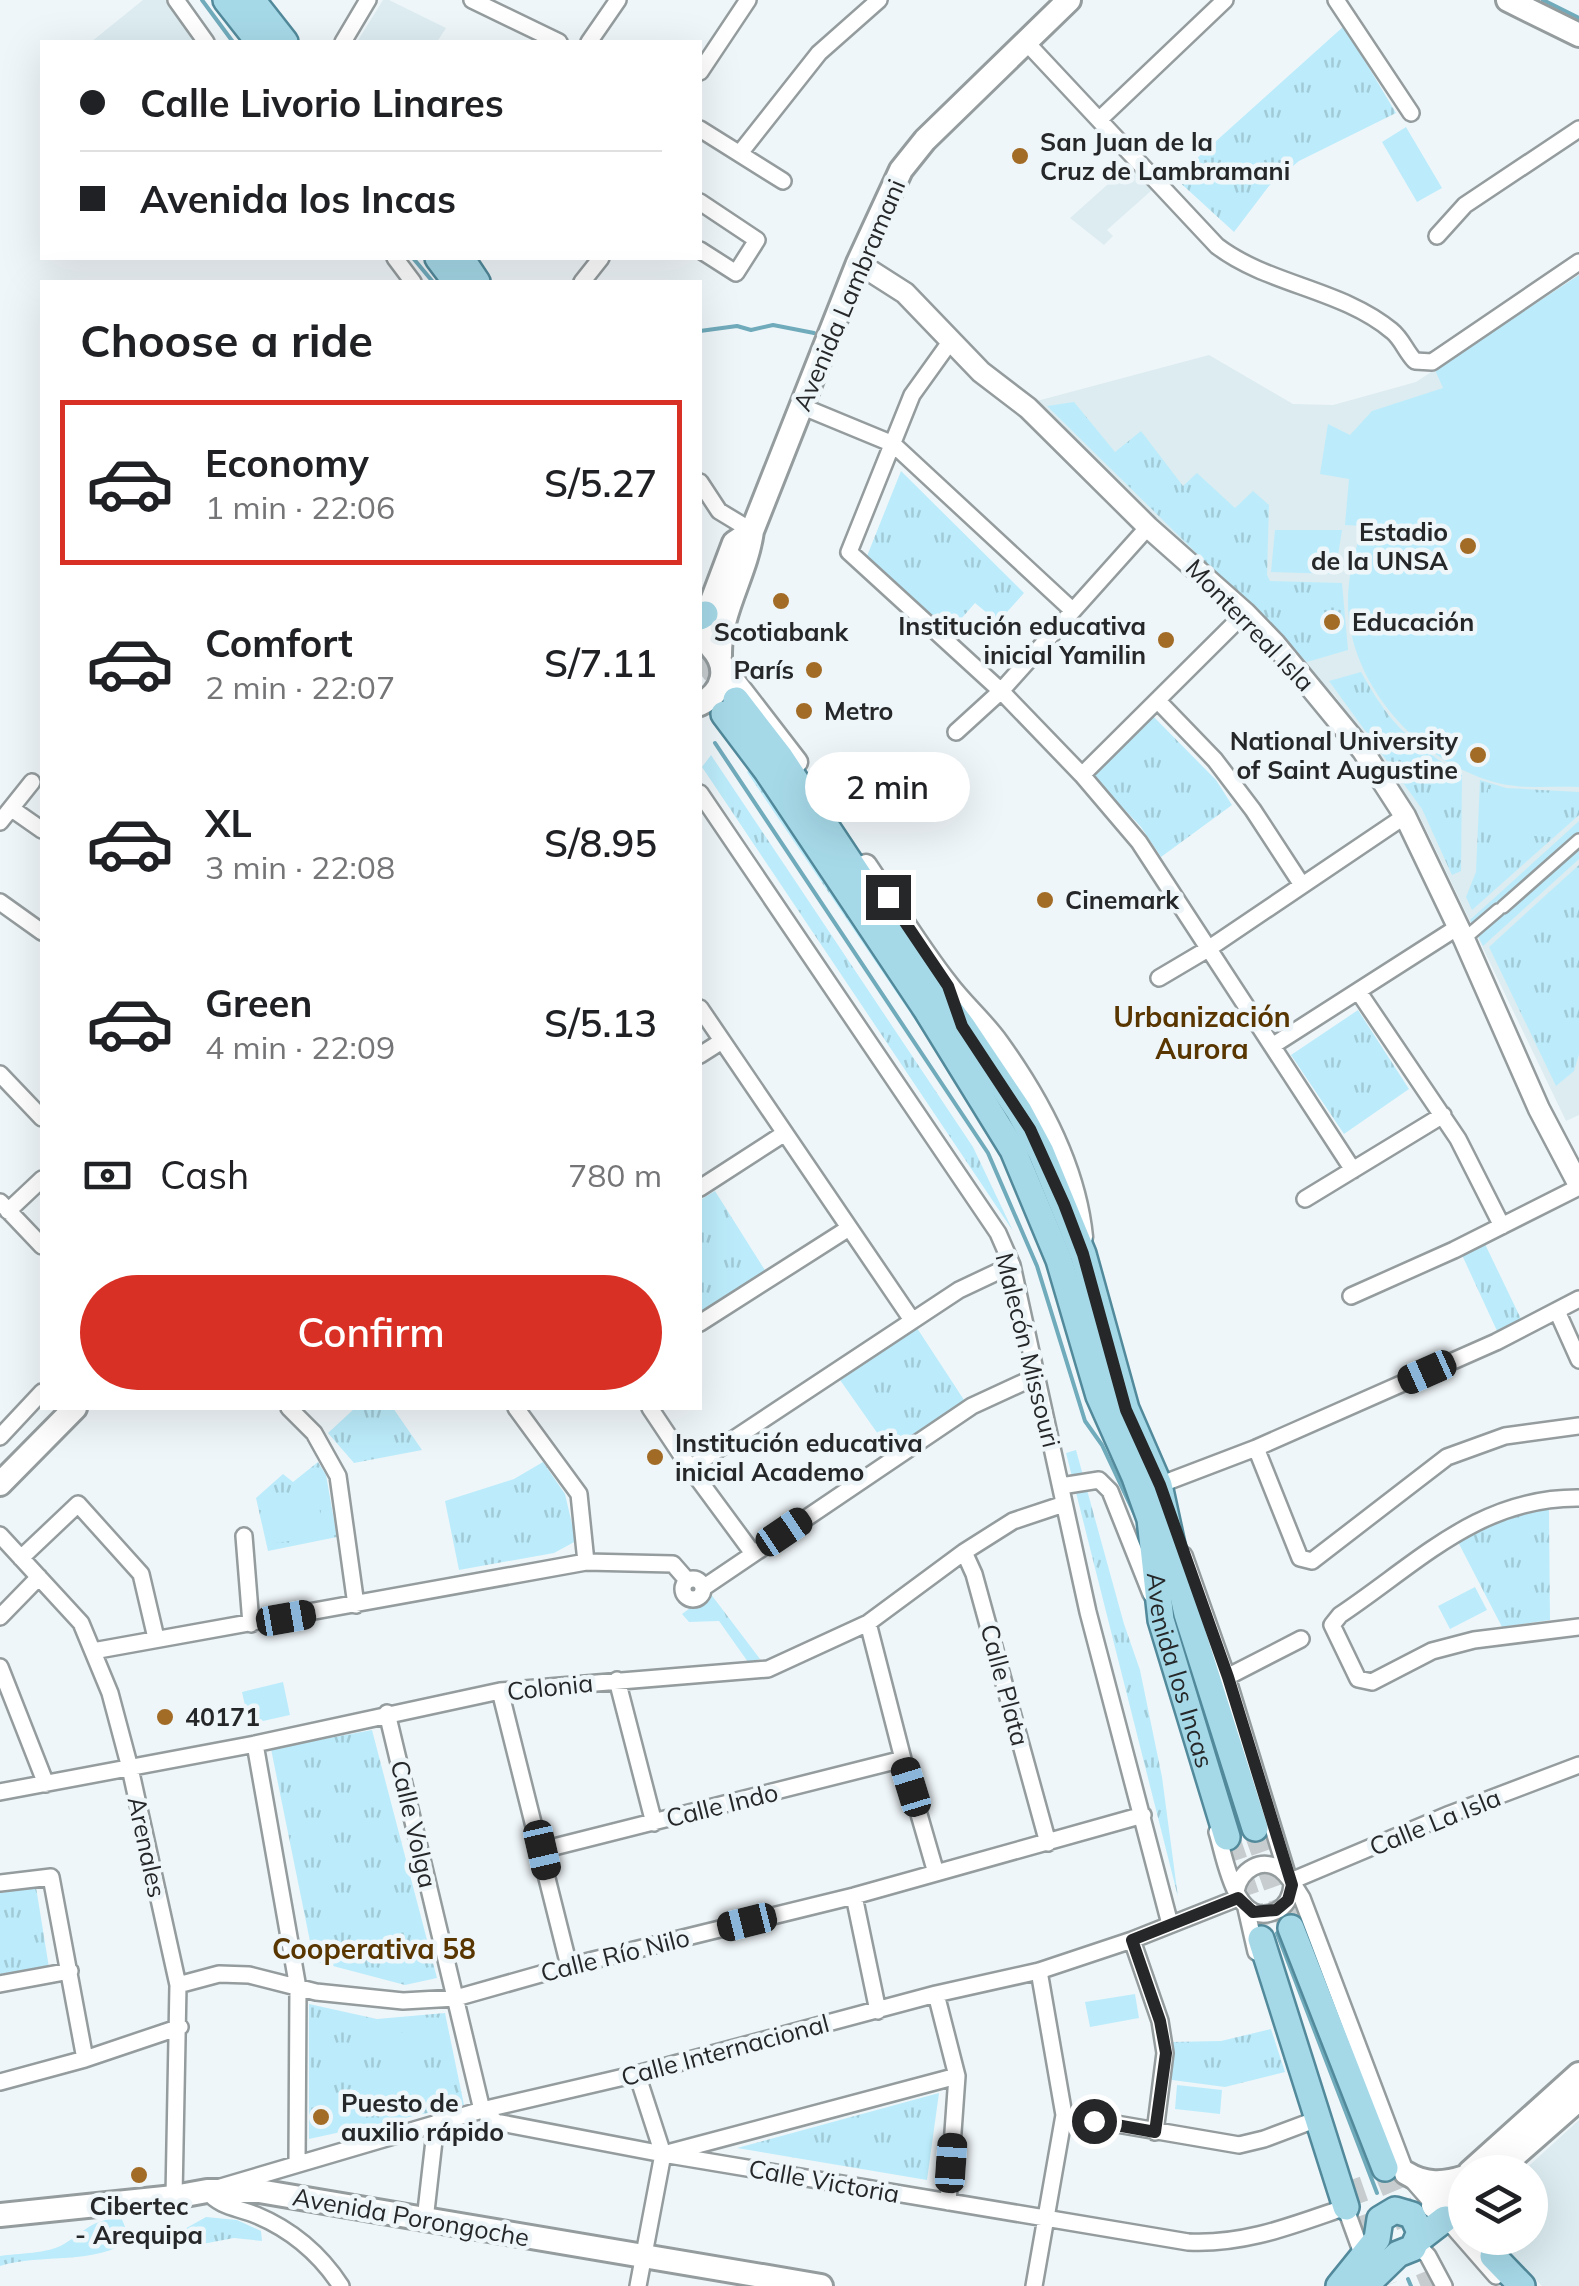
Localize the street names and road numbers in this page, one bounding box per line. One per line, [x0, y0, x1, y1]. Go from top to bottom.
street label: Avenida Lambramani [786, 174, 911, 415]
street label: Monterreal Isla [1180, 552, 1321, 697]
street label: Malecón Missouri [989, 1249, 1068, 1450]
street label: Avenida los Incas [1141, 1571, 1221, 1771]
street label: Calle Plata [974, 1621, 1037, 1749]
street label: Colonia [505, 1667, 594, 1706]
street label: Calle Volga [385, 1757, 444, 1891]
street label: Calle Indo [663, 1776, 781, 1833]
street label: Calle La Isla [1365, 1781, 1505, 1862]
street label: Arenales [122, 1794, 173, 1900]
street label: Calle Río Nilo [537, 1921, 693, 1988]
street label: Calle Internacional [618, 2007, 832, 2092]
street label: Calle Victoria [746, 2152, 902, 2209]
street label: Avenida Porongoche [291, 2180, 532, 2253]

